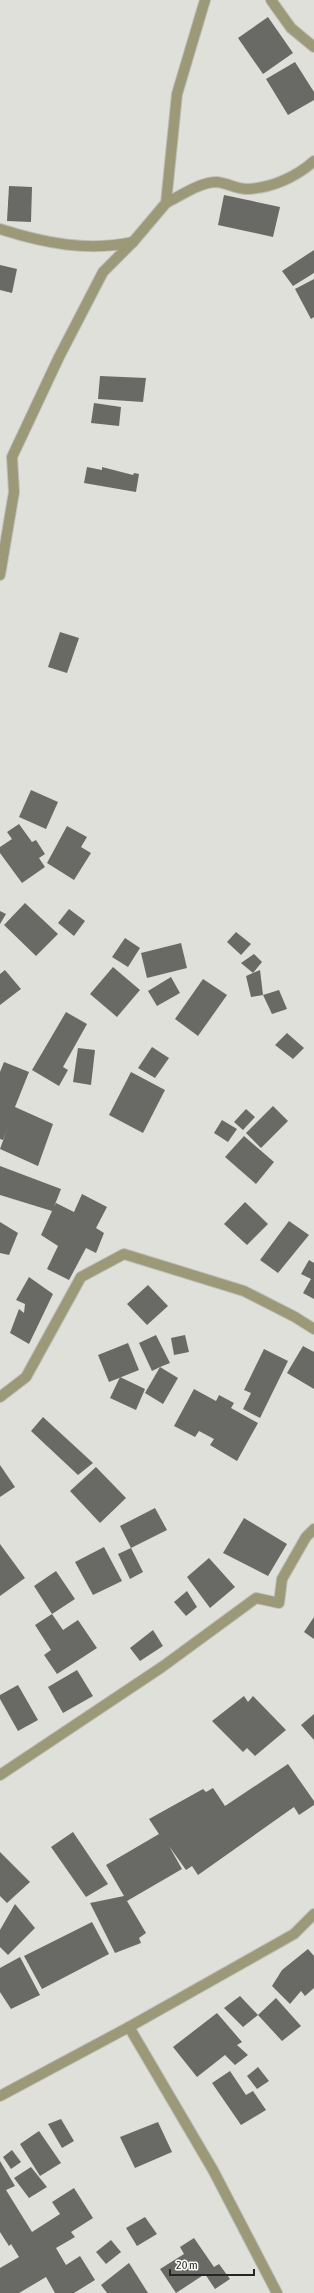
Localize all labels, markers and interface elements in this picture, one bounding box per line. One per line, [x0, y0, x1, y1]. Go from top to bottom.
scale bar [170, 2251, 254, 2277]
text: 20 m [176, 2258, 198, 2272]

